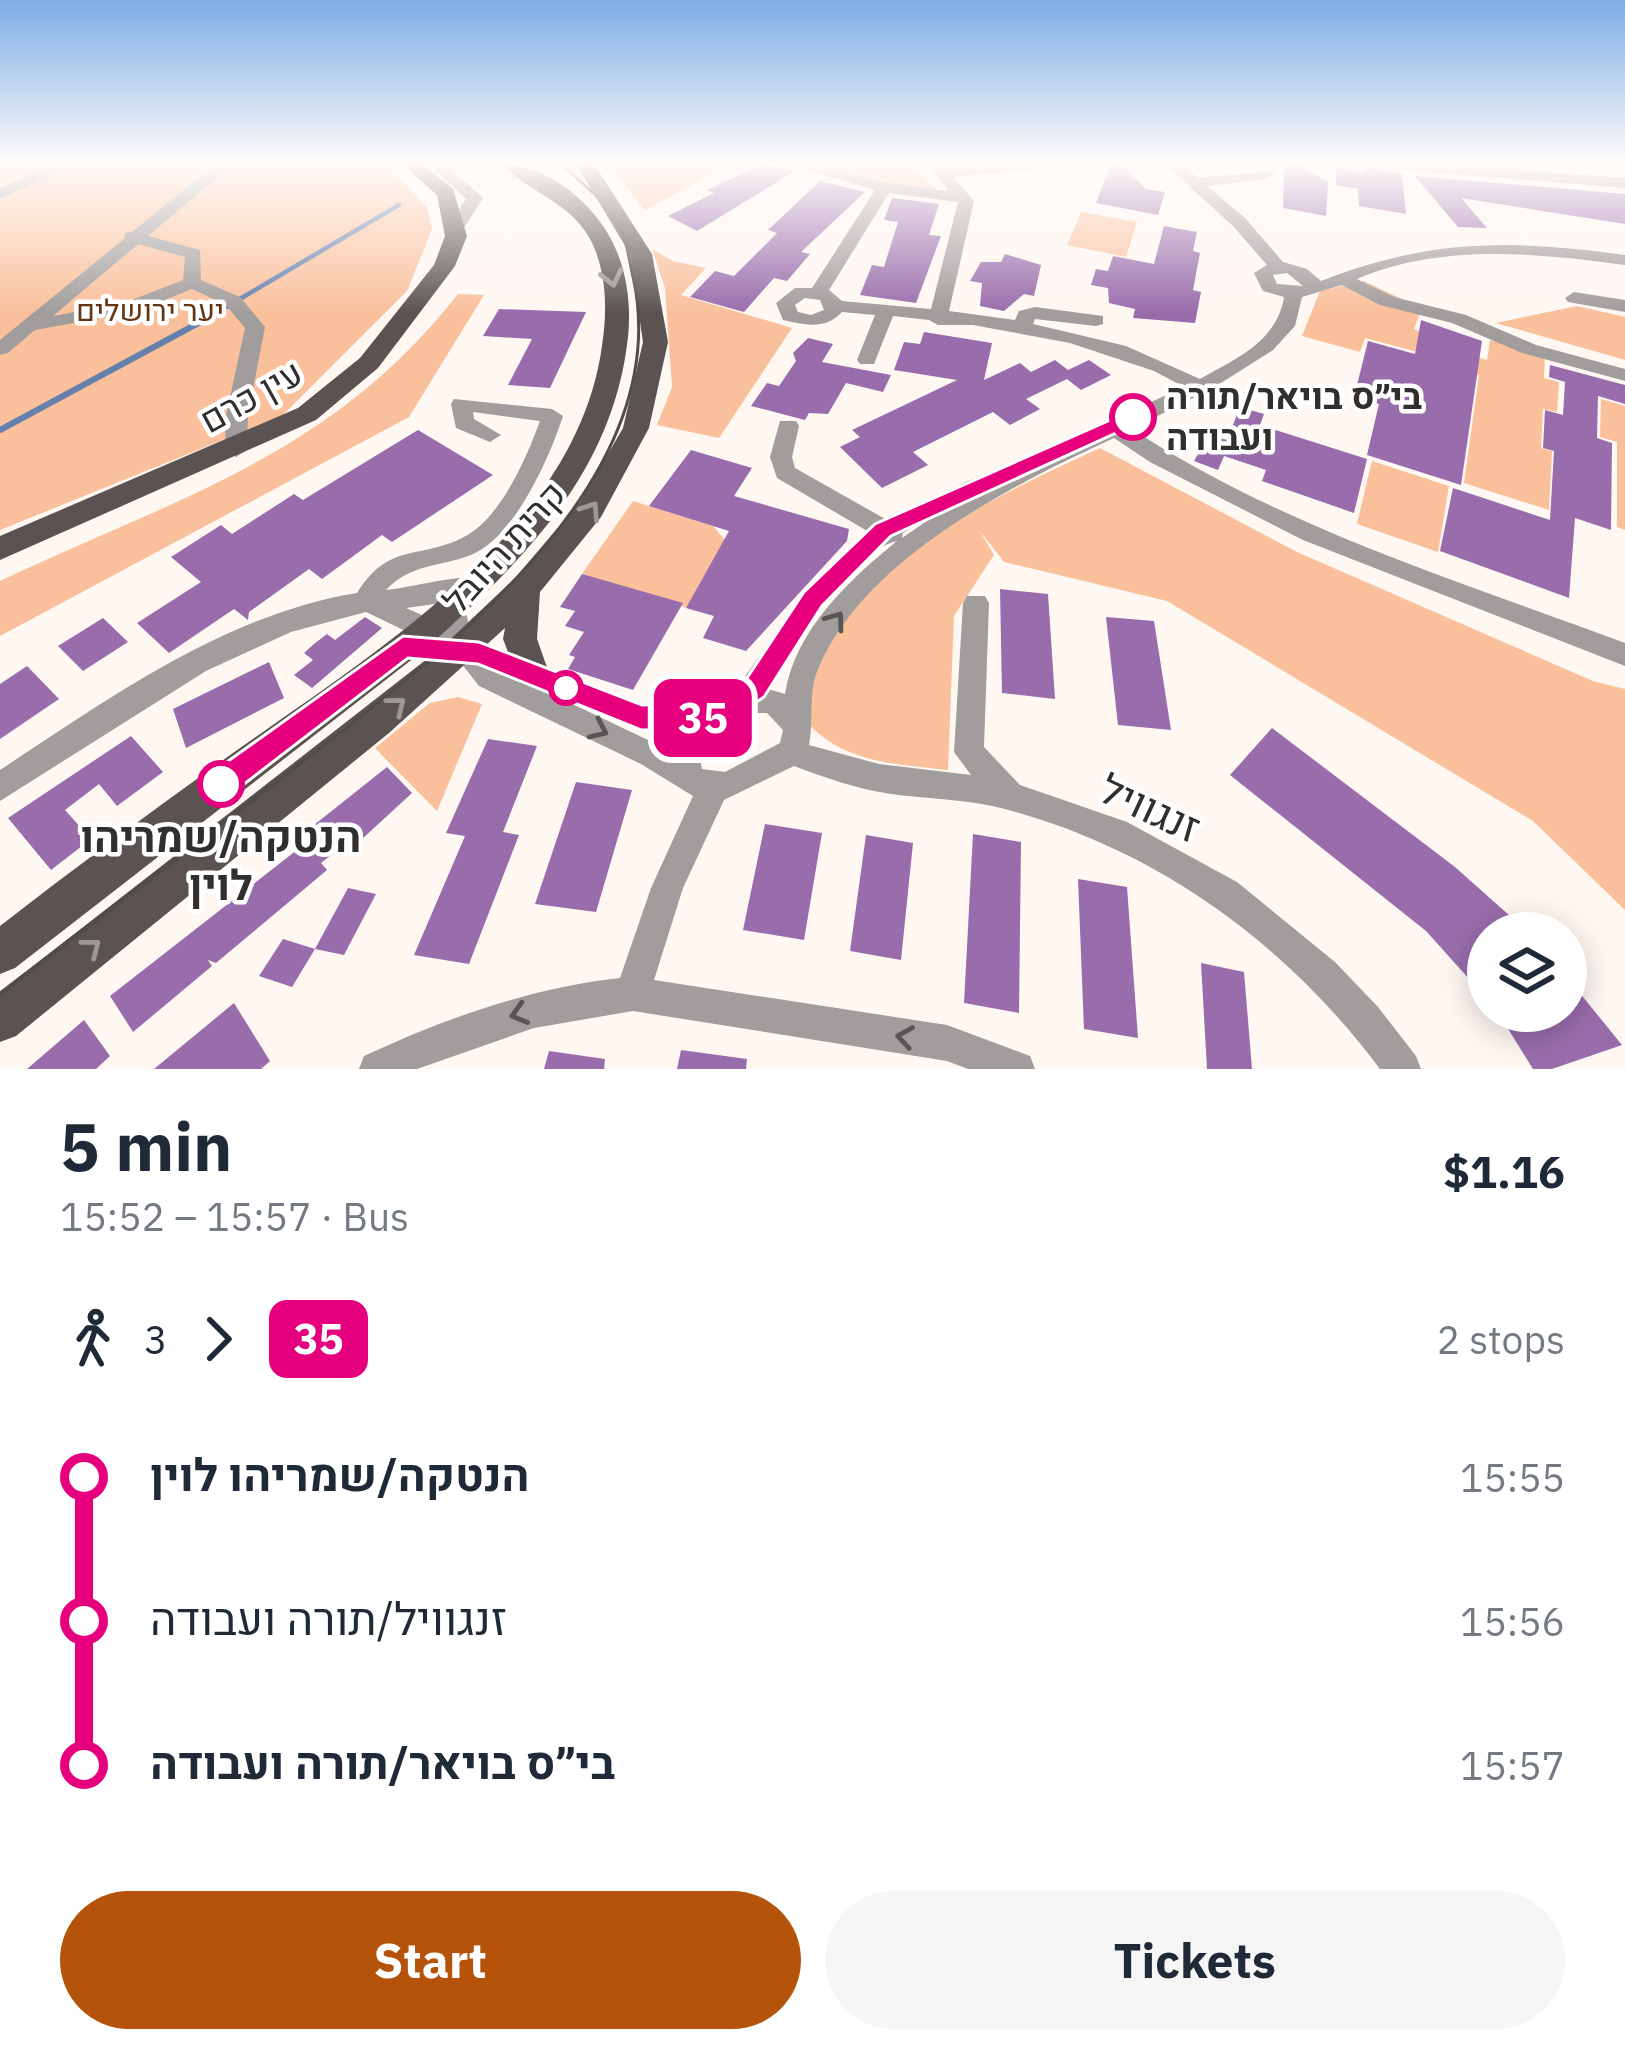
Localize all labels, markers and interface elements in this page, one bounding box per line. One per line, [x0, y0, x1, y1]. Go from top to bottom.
one-way arrow [599, 267, 624, 287]
park label: יער ירושלים [76, 290, 224, 329]
street label: עין כרם [191, 348, 310, 443]
place label: בי״ס בויאר/תורה ועבודה [1166, 372, 1422, 460]
marker: בי״ס בויאר/תורה ועבודה [1111, 395, 1155, 439]
street label: קרית היובל [432, 471, 575, 623]
one-way arrow [577, 501, 599, 523]
one-way arrow [821, 612, 843, 633]
unlabelled marker [550, 672, 582, 704]
line badge: 35 [649, 679, 757, 757]
text: 35 [678, 690, 728, 745]
one-way arrow [384, 698, 406, 719]
one-way arrow [587, 716, 608, 739]
street label: זנגוויל [1091, 760, 1210, 855]
marker: הנטקה/שמריהו לוין [199, 762, 243, 806]
place label: הנטקה/שמריהו לוין [81, 809, 361, 912]
map controls [1467, 912, 1587, 1032]
button: layers [1467, 912, 1587, 1032]
one-way arrow [78, 940, 100, 961]
one-way arrow [509, 1000, 529, 1025]
one-way arrow [895, 1025, 915, 1050]
text: 5 min [60, 1103, 232, 1189]
text: $1.16 [1443, 1142, 1565, 1200]
text: 15:52 – 15:57 · Bus [60, 1191, 409, 1242]
icon: walk [60, 1306, 126, 1372]
icon: forward [185, 1306, 251, 1372]
text: 35 [293, 1311, 344, 1366]
text: 3 [144, 1314, 167, 1365]
text: 2 stops [1437, 1314, 1565, 1365]
text: הנטקה/שמריהו לוין [150, 1445, 529, 1503]
text: 15:55 [1460, 1452, 1565, 1503]
text: זנגוויל/תורה ועבודה [150, 1589, 507, 1647]
text: 15:56 [1460, 1596, 1565, 1647]
text: בי״ס בויאר/תורה ועבודה [150, 1733, 615, 1791]
text: 15:57 [1460, 1740, 1565, 1791]
button: Start [60, 1891, 801, 2029]
button: Tickets [825, 1891, 1565, 2029]

